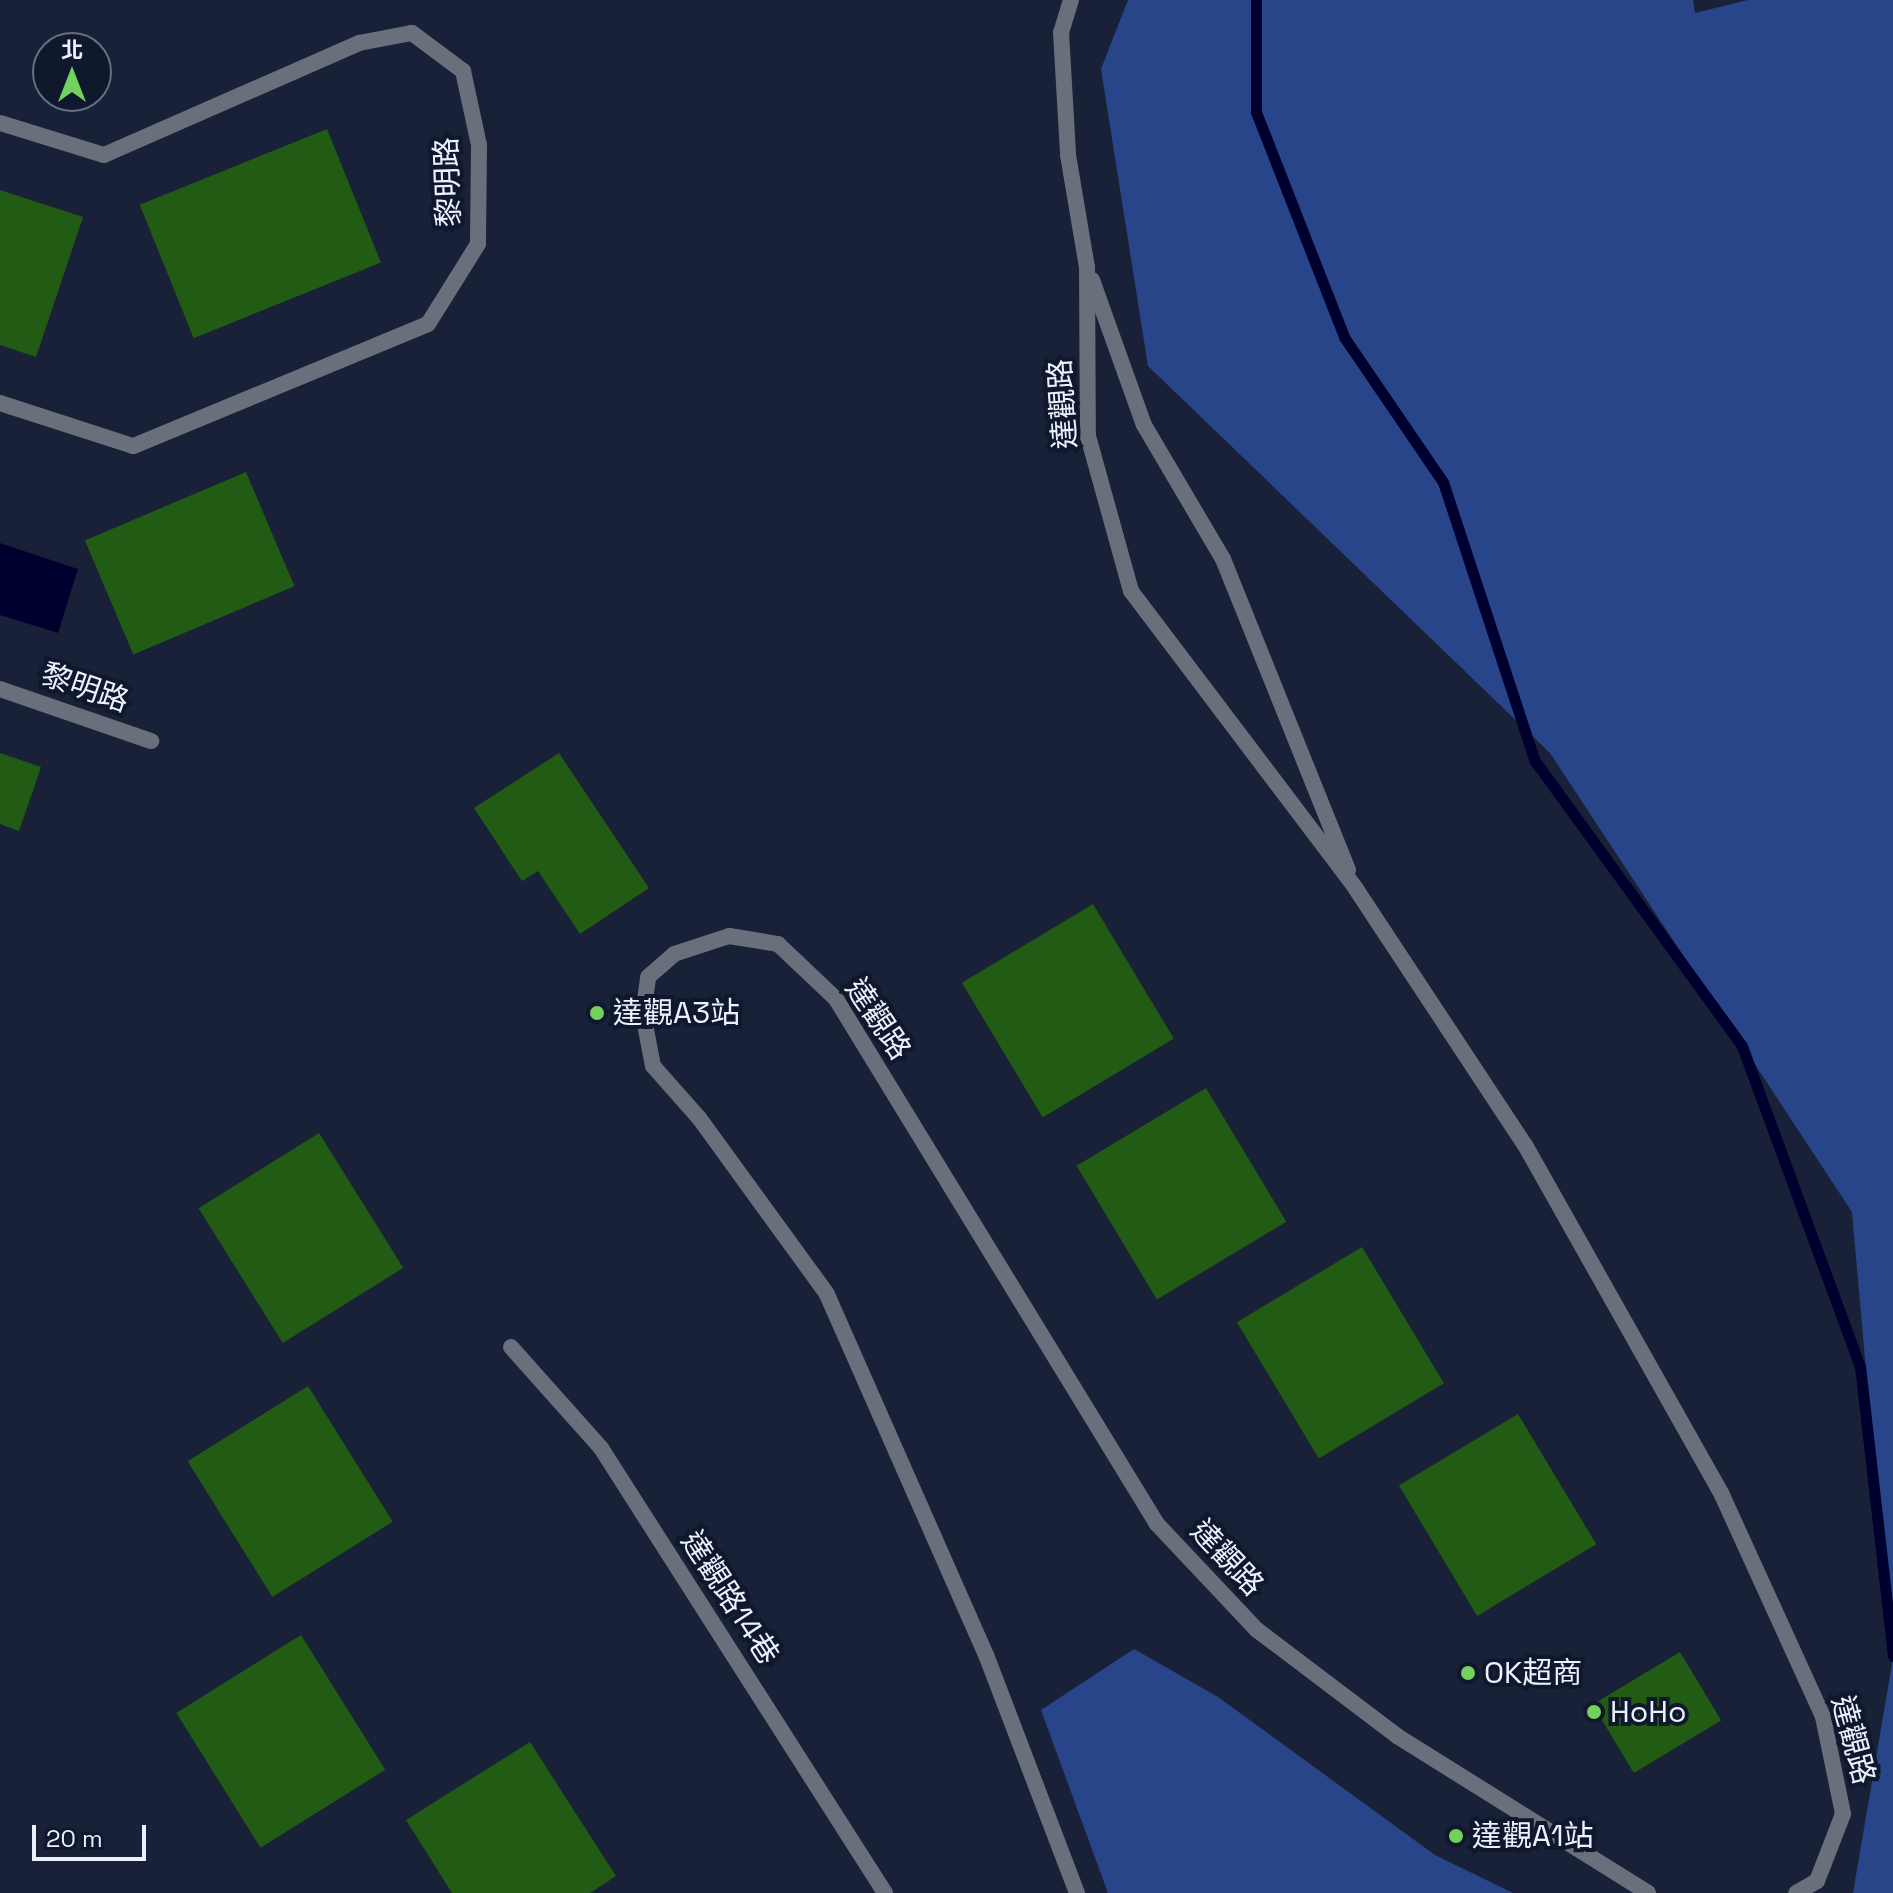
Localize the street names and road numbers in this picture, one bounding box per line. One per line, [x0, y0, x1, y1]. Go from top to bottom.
street label: 黎明路 [428, 136, 468, 228]
street label: 達觀路 [1042, 358, 1084, 450]
street label: 黎明路 [37, 656, 133, 720]
street label: 達觀路 [838, 972, 918, 1066]
street label: 達觀路 [1183, 1513, 1271, 1603]
street label: 達觀路14巷 [674, 1525, 786, 1671]
street label: 達觀路 [1824, 1692, 1882, 1788]

